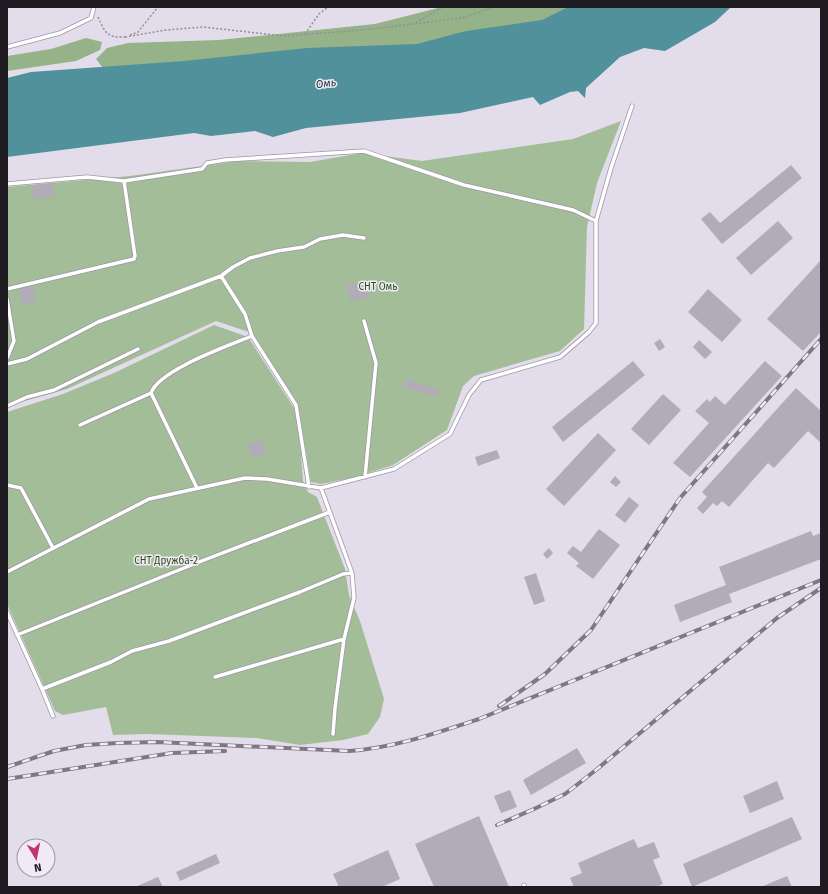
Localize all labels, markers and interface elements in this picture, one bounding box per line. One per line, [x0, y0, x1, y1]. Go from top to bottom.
water label: Омь [315, 76, 337, 91]
park label: СНТ Омь [358, 281, 398, 293]
park label: СНТ Дружба-2 [134, 555, 198, 567]
north arrow [16, 838, 56, 878]
text: N [33, 860, 42, 874]

